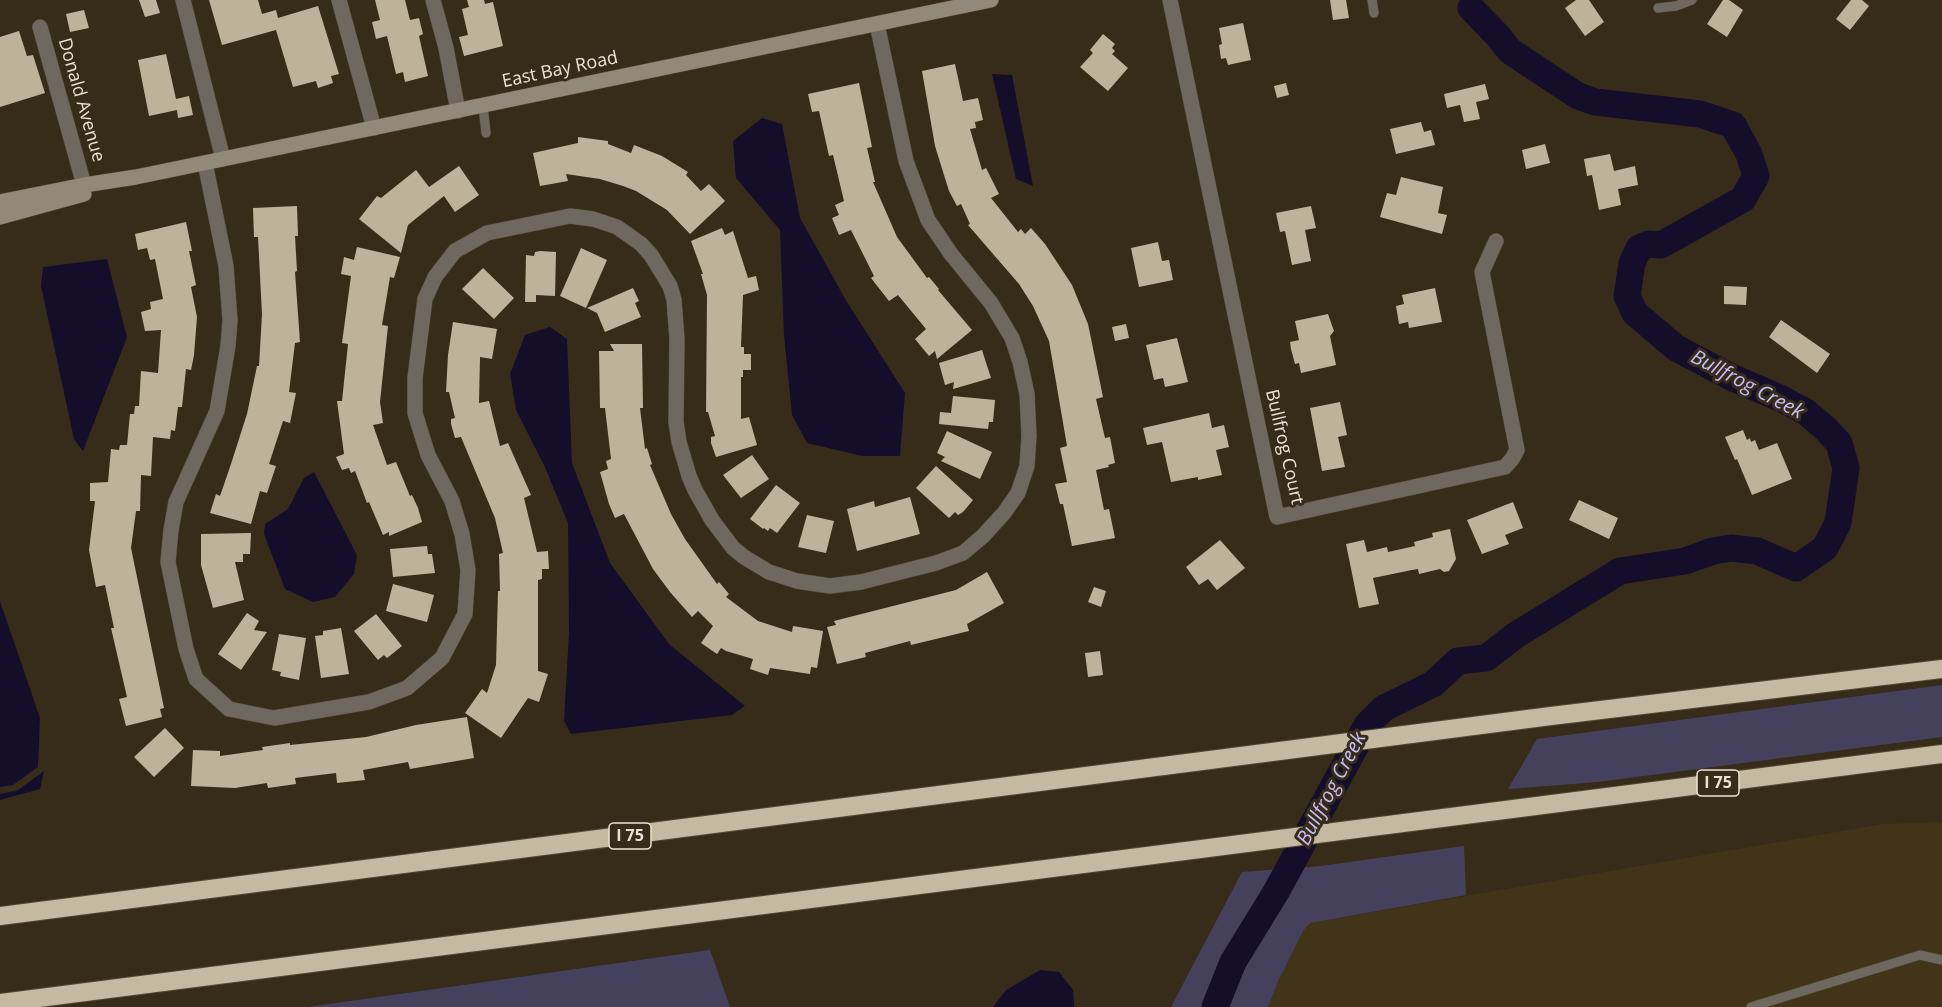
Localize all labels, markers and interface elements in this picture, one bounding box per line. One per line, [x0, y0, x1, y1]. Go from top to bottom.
street label: Donald Avenue [53, 36, 109, 164]
street label: East Bay Road [500, 47, 620, 93]
water label: Bullfrog Creek [1687, 345, 1807, 425]
street label: Bullfrog Court [1260, 387, 1308, 507]
water label: Bullfrog Creek [1292, 729, 1372, 849]
road number: I 75 [1697, 770, 1739, 796]
road number: I 75 [609, 823, 651, 849]

